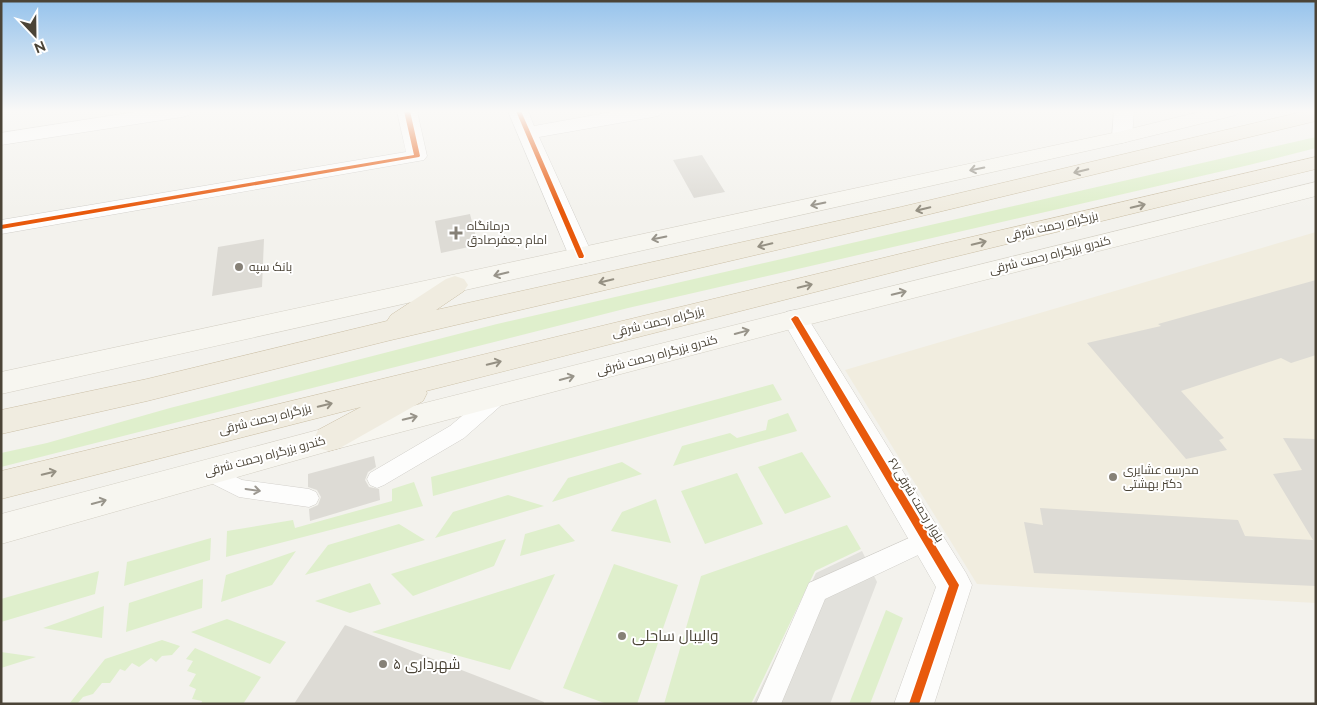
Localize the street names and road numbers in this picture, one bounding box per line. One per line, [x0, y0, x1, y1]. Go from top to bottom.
street label: بزرگراه رحمت شرقی [1004, 209, 1100, 243]
street label: کندرو بزرگراه رحمت شرقی [988, 233, 1112, 277]
street label: بزرگراه رحمت شرقی [610, 304, 706, 340]
street label: کندرو بزرگراه رحمت شرقی [595, 332, 719, 378]
street label: بزرگراه رحمت شرقی [217, 401, 313, 437]
street label: کندرو بزرگراه رحمت شرقی [203, 433, 327, 479]
street label: بلوار رحمت شرقی۶۷ [885, 455, 947, 545]

